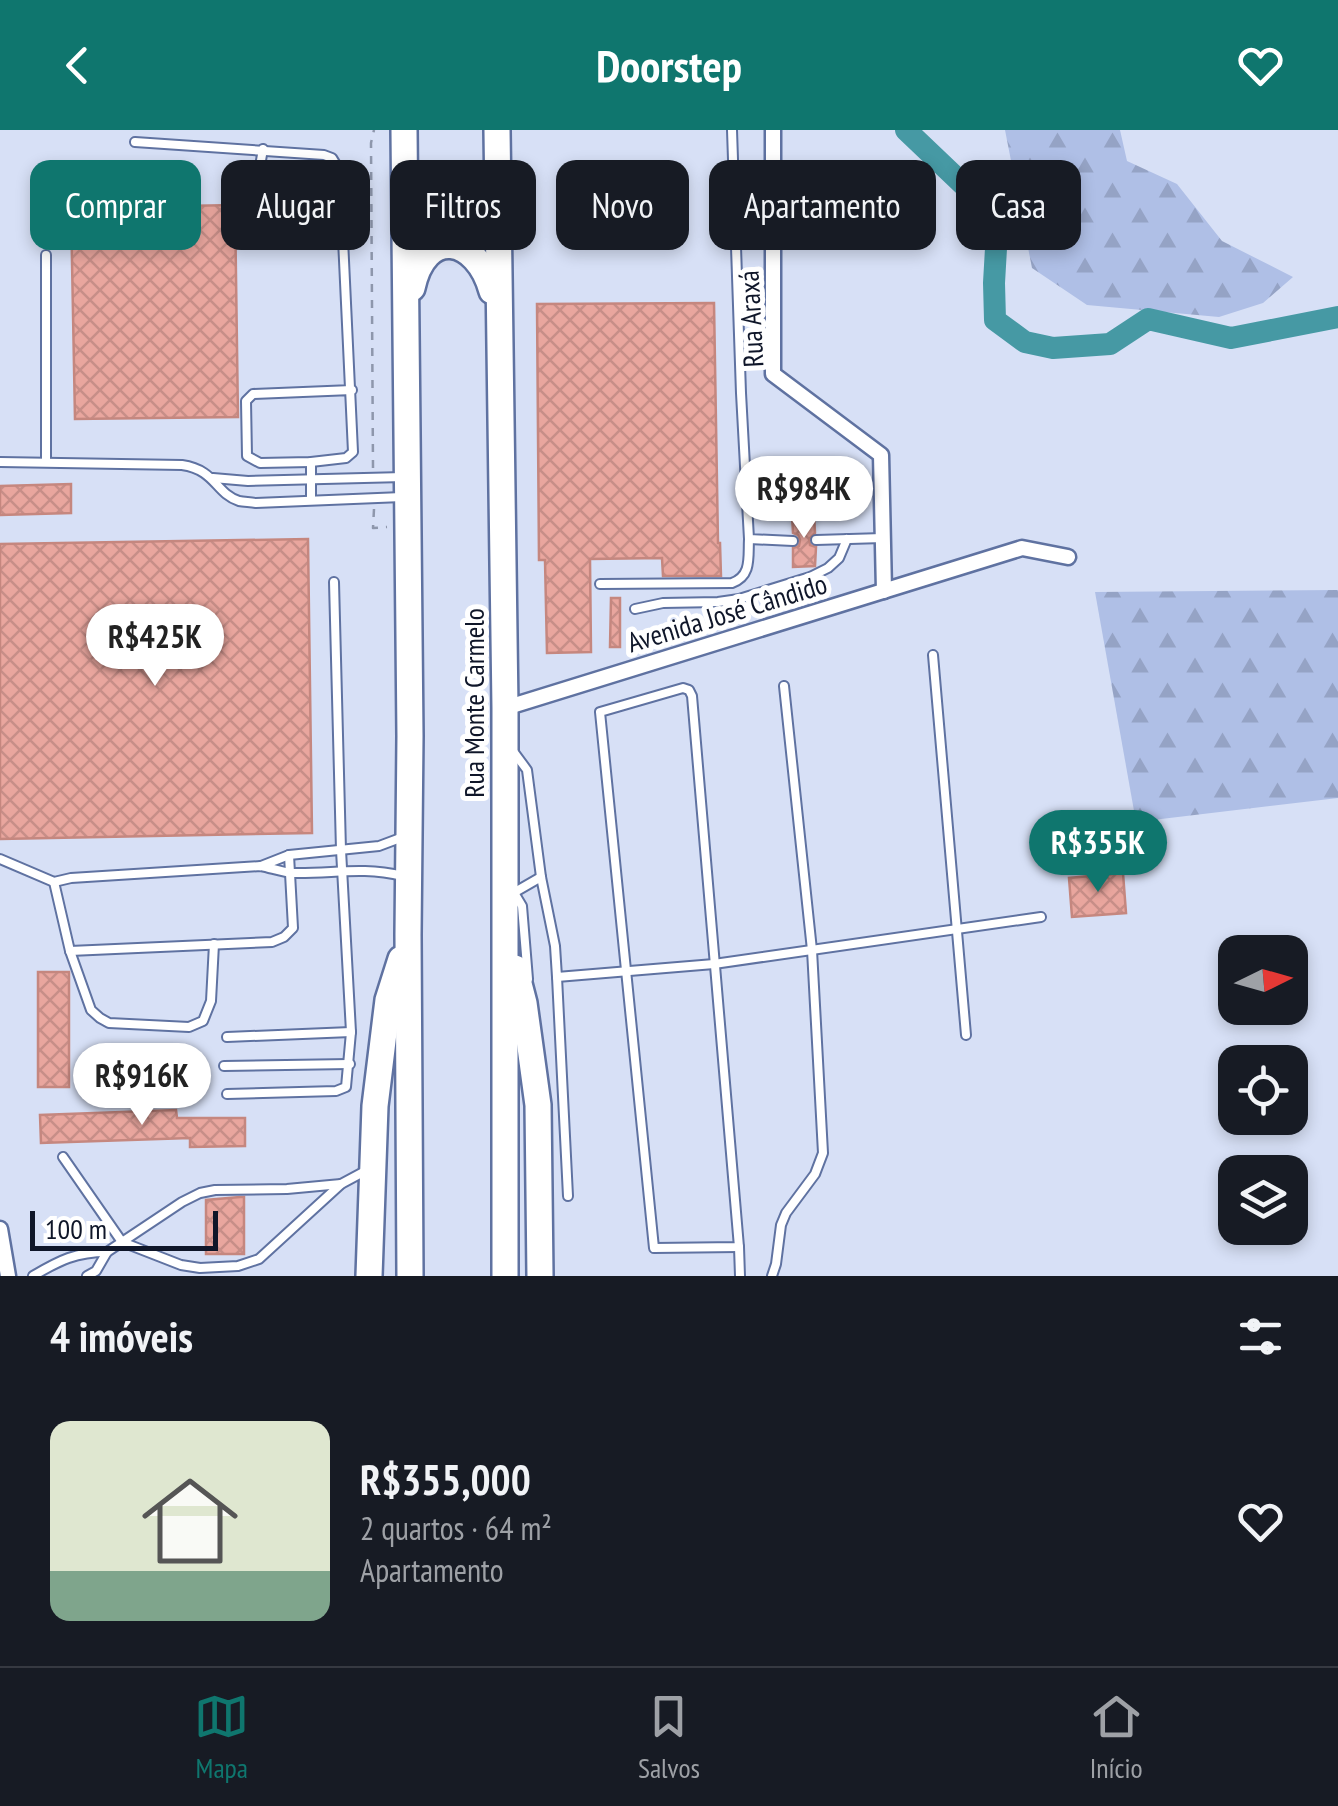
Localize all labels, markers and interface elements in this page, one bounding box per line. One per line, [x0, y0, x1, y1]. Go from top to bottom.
text: Doorstep [596, 36, 742, 94]
icon: back [50, 38, 105, 93]
icon: heart [1233, 38, 1288, 93]
chip: Comprar [30, 160, 201, 250]
chip: Alugar [221, 160, 370, 250]
chip: Filtros [390, 160, 536, 250]
chip: Novo [556, 160, 689, 250]
chip: Apartamento [709, 160, 936, 250]
chip: Casa [956, 160, 1081, 250]
street label: Rua Araxá [729, 270, 772, 368]
pin: R$984K [723, 456, 885, 541]
text: R$984K [757, 467, 851, 509]
street label: Avenida José Cândido [622, 565, 831, 660]
pin: R$425K [74, 604, 236, 689]
street label: Rua Monte Carmelo [455, 608, 492, 798]
text: R$425K [108, 615, 202, 657]
pin: R$355K [1017, 810, 1179, 895]
text: R$355K [1051, 821, 1145, 863]
north arrow [1218, 935, 1308, 1025]
map controls [1218, 935, 1308, 1245]
pin: R$916K [61, 1043, 223, 1128]
button: locate [1218, 1045, 1308, 1135]
text: R$916K [95, 1054, 189, 1096]
button: layers [1218, 1155, 1308, 1245]
scale bar [30, 1206, 218, 1250]
text: 100 m [45, 1210, 107, 1247]
text: 4 imóveis [50, 1309, 193, 1364]
icon: filters [1233, 1309, 1288, 1364]
text: R$355,000 [360, 1452, 531, 1507]
icon: home [130, 1461, 250, 1581]
icon: heart [1233, 1494, 1288, 1549]
text: 2 quartos · 64 m² [360, 1507, 552, 1549]
text: Apartamento [360, 1549, 503, 1591]
tab: Mapa [194, 1689, 249, 1786]
tab: Salvos [638, 1689, 700, 1786]
tab: Início [1089, 1689, 1144, 1786]

